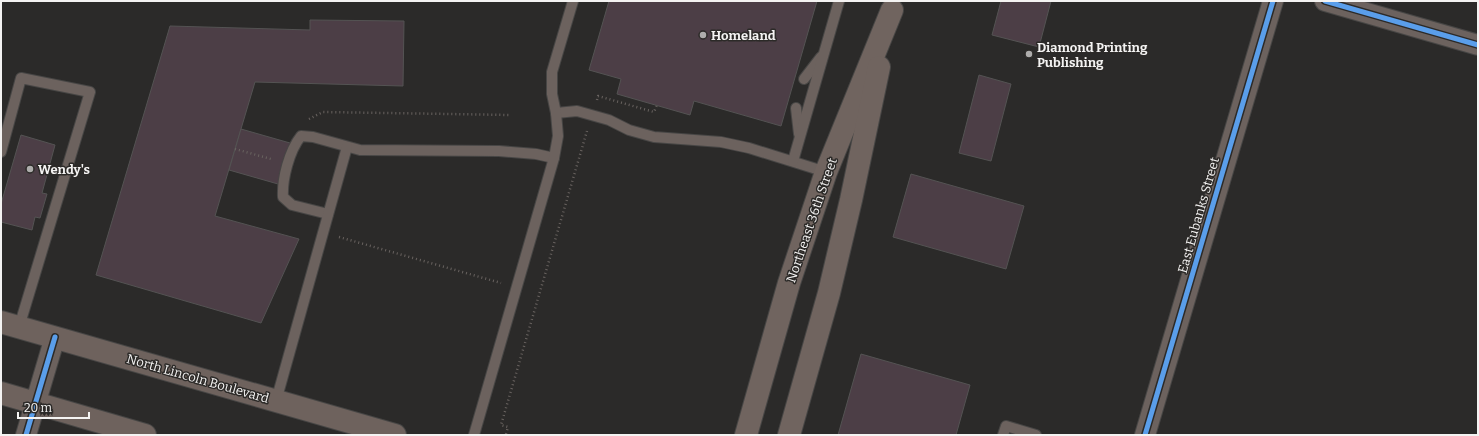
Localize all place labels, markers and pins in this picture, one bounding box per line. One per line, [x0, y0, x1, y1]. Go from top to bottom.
place label: Homeland [711, 28, 776, 43]
marker: Homeland [698, 30, 708, 40]
place label: Diamond Printing Publishing [1037, 40, 1148, 70]
marker: Diamond Printing Publishing [1024, 49, 1034, 59]
place label: Wendy's [38, 162, 90, 177]
marker: Wendy's [25, 164, 35, 174]

